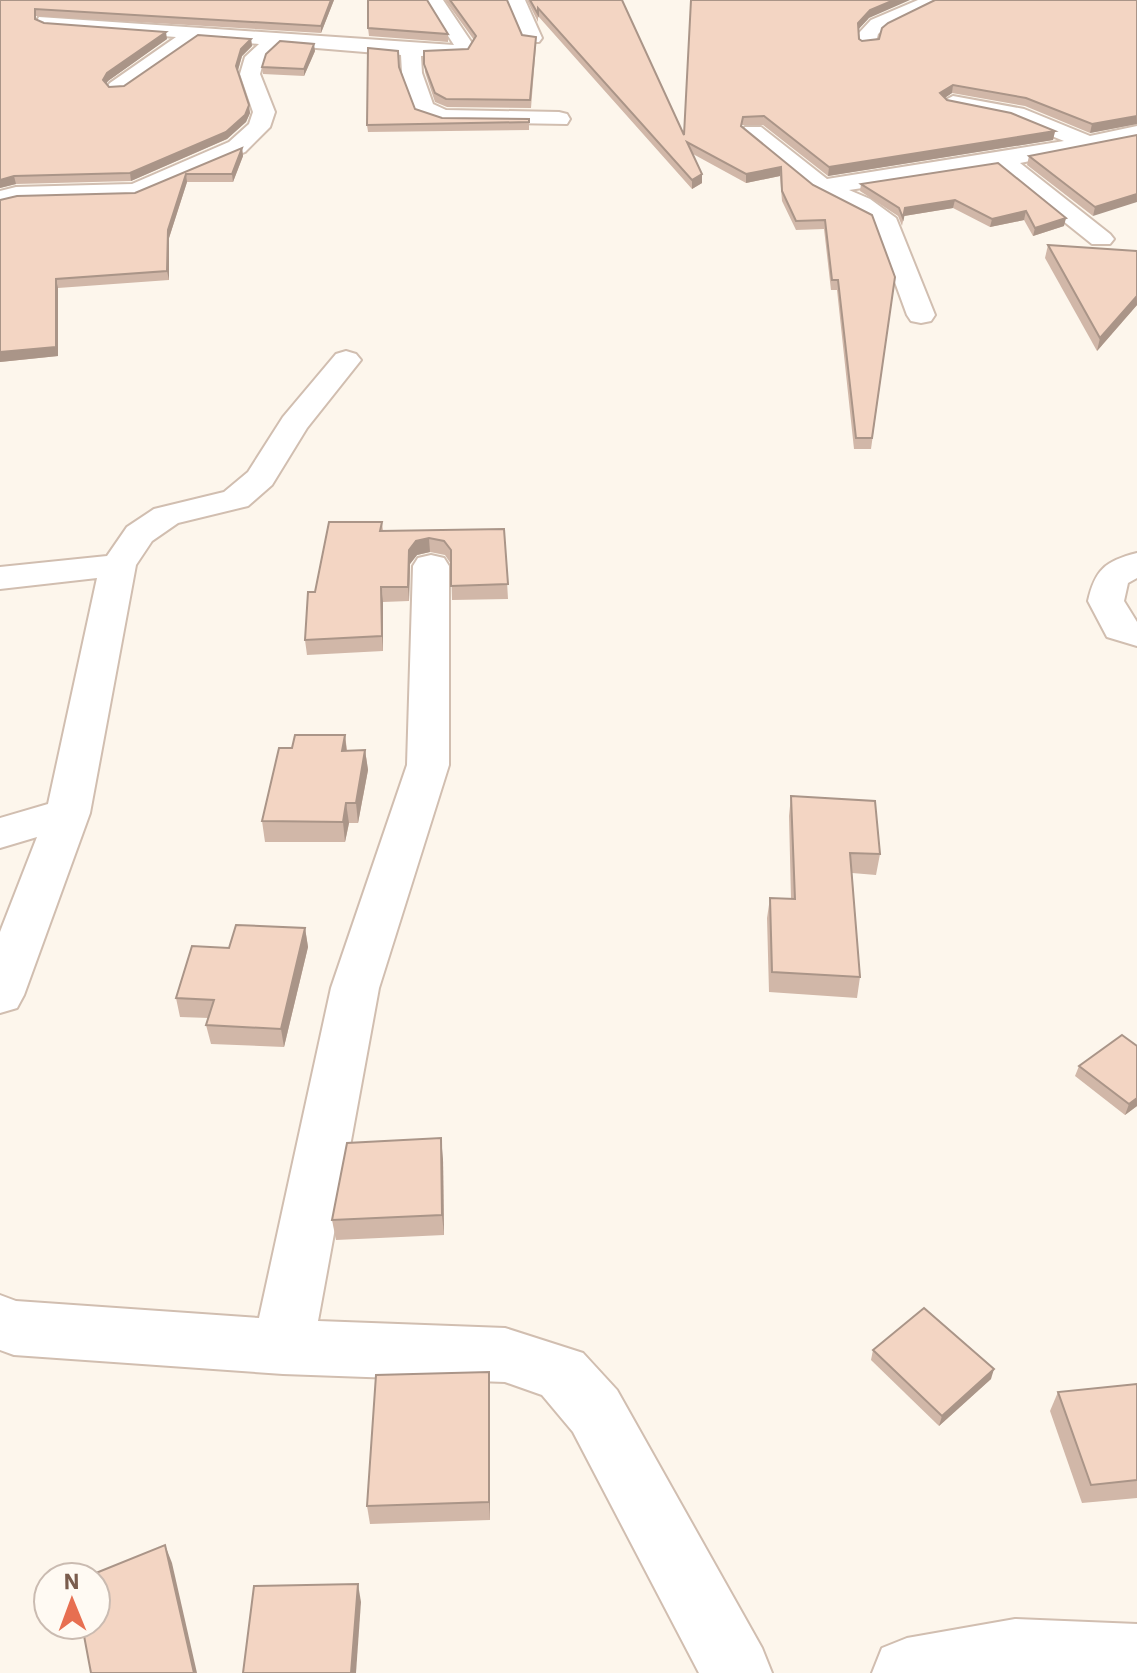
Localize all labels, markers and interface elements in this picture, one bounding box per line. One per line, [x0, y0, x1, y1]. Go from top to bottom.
north arrow [32, 1561, 112, 1641]
text: N [63, 1566, 80, 1595]

